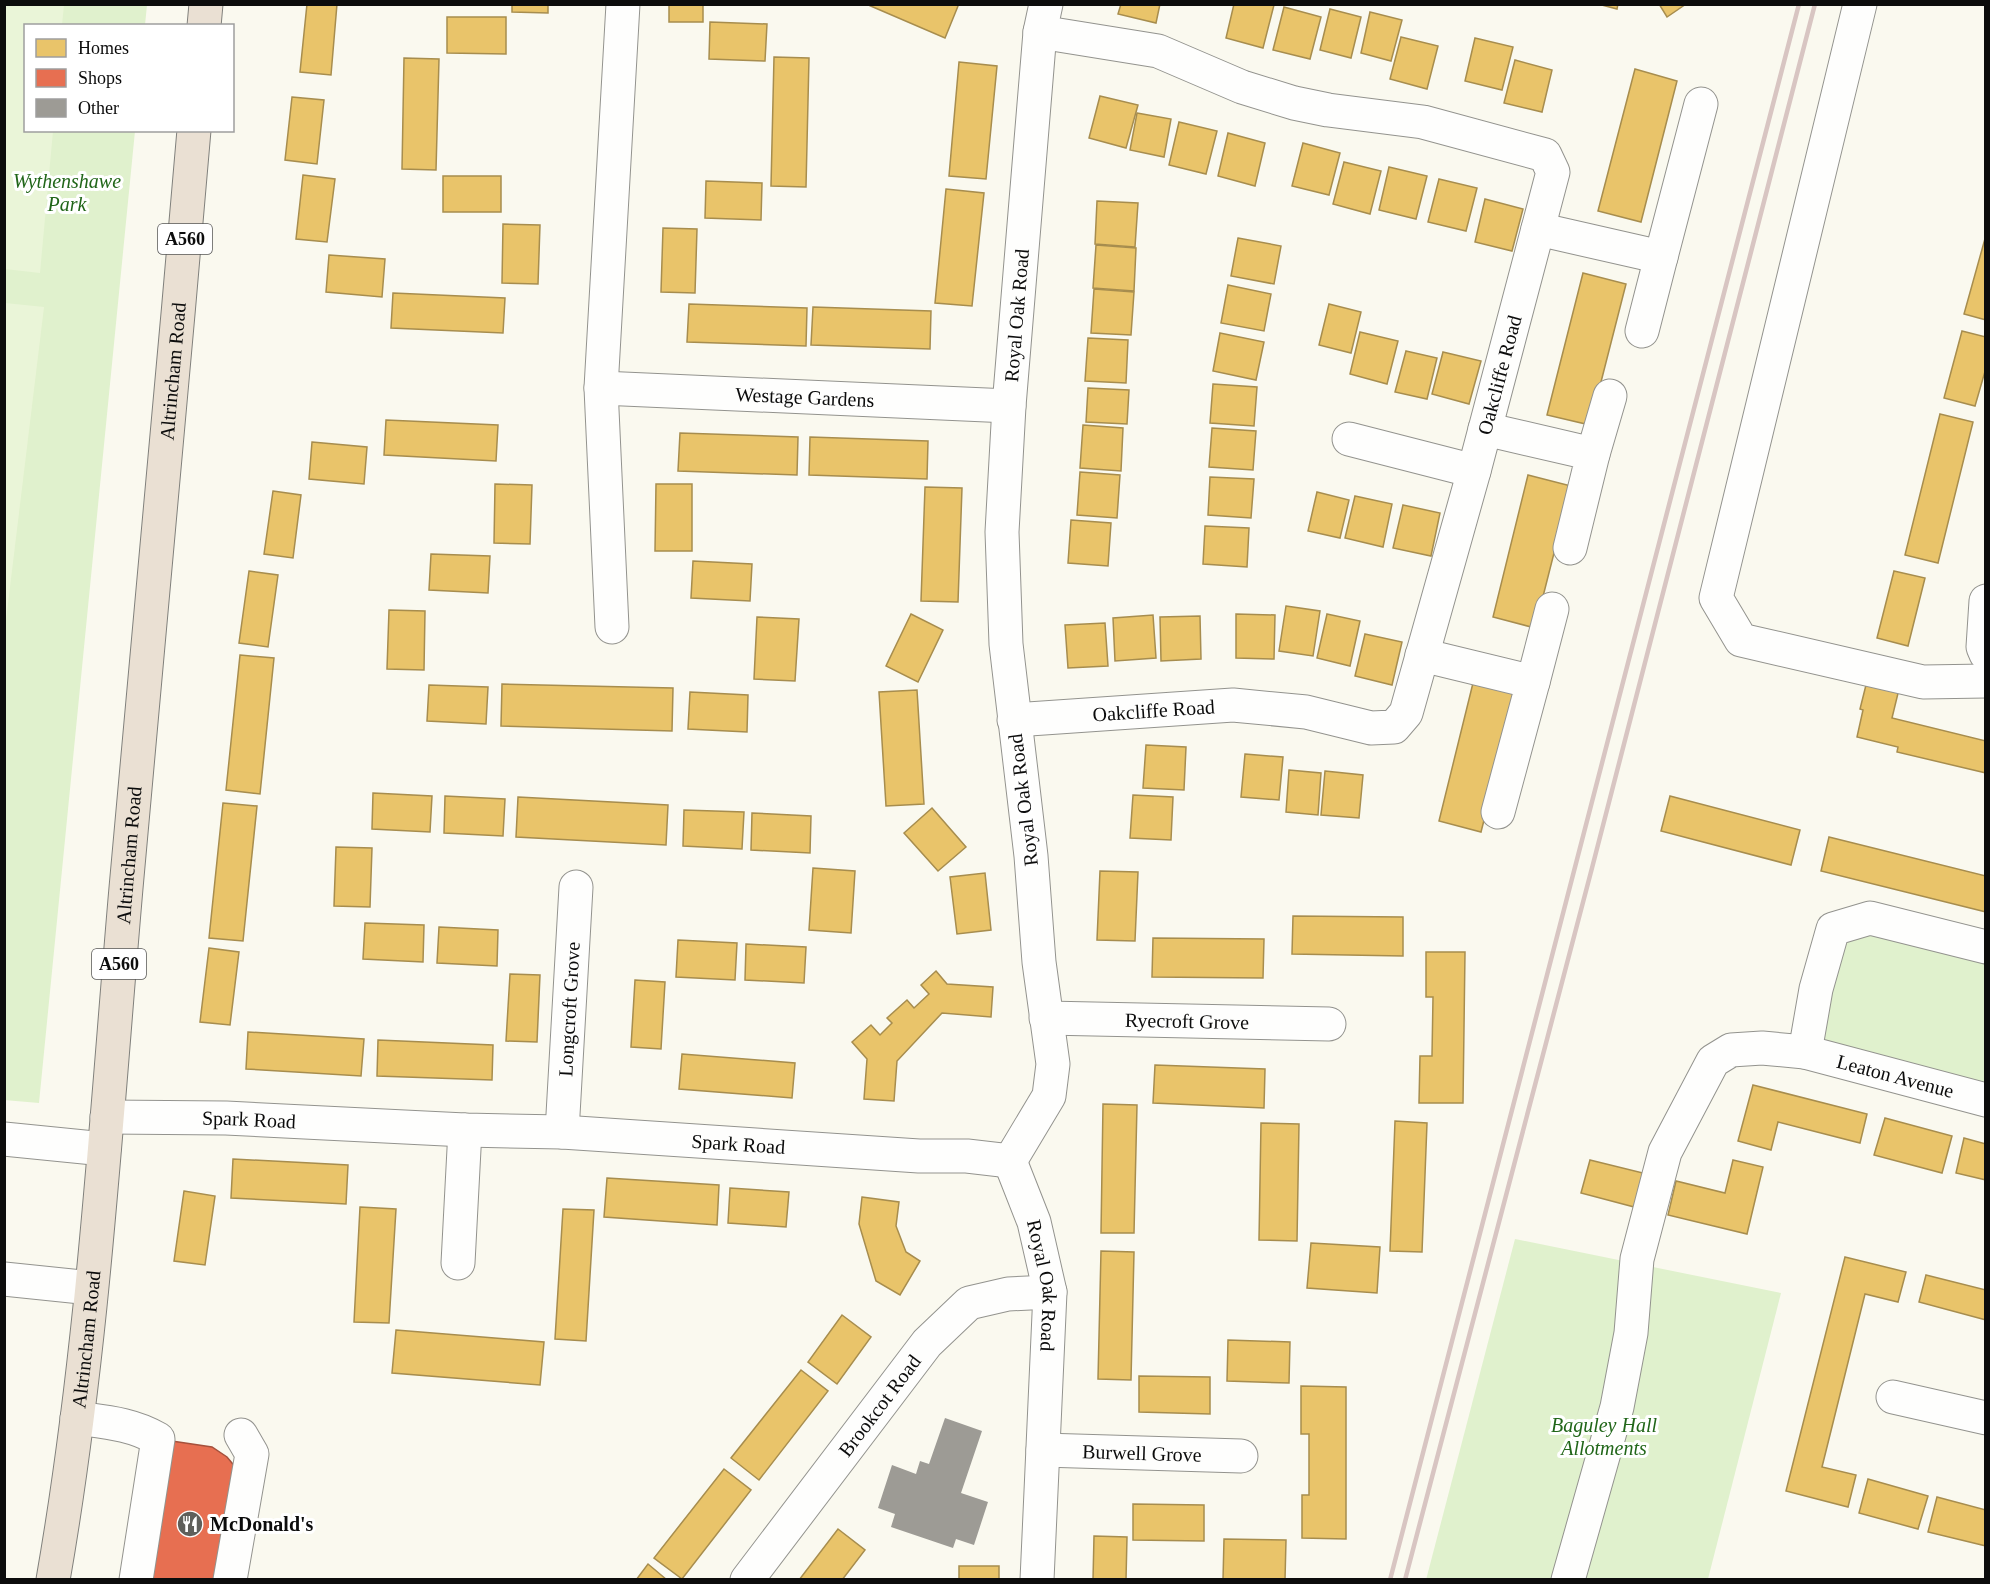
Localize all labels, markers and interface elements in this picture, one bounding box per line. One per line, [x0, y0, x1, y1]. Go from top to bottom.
legend [24, 24, 234, 132]
text: Homes [78, 38, 129, 58]
text: Shops [78, 68, 122, 88]
text: Other [78, 98, 119, 118]
park label: Wythenshawe Park [13, 170, 121, 215]
road number: A560 [158, 224, 212, 254]
street label: Royal Oak Road [1000, 248, 1033, 383]
street label: Altrincham Road [155, 301, 190, 441]
street label: Oakcliffe Road [1473, 313, 1526, 437]
street label: Westage Gardens [735, 383, 875, 411]
street label: Oakcliffe Road [1092, 695, 1216, 726]
street label: Royal Oak Road [1004, 732, 1043, 867]
street label: Altrincham Road [112, 785, 146, 925]
street label: Longcroft Grove [554, 941, 584, 1077]
road number: A560 [92, 949, 146, 979]
street label: Ryecroft Grove [1125, 1009, 1249, 1033]
street label: Leaton Avenue [1834, 1050, 1956, 1102]
street label: Spark Road [202, 1107, 296, 1132]
street label: Spark Road [691, 1130, 786, 1158]
street label: Royal Oak Road [1023, 1217, 1061, 1352]
street label: Altrincham Road [68, 1269, 105, 1409]
street label: Brookcot Road [834, 1350, 925, 1461]
park label: Baguley Hall Allotments [1551, 1414, 1657, 1459]
street label: Burwell Grove [1082, 1440, 1202, 1466]
restaurant icon: McDonald's [175, 1509, 205, 1539]
place label: McDonald's [210, 1513, 314, 1535]

